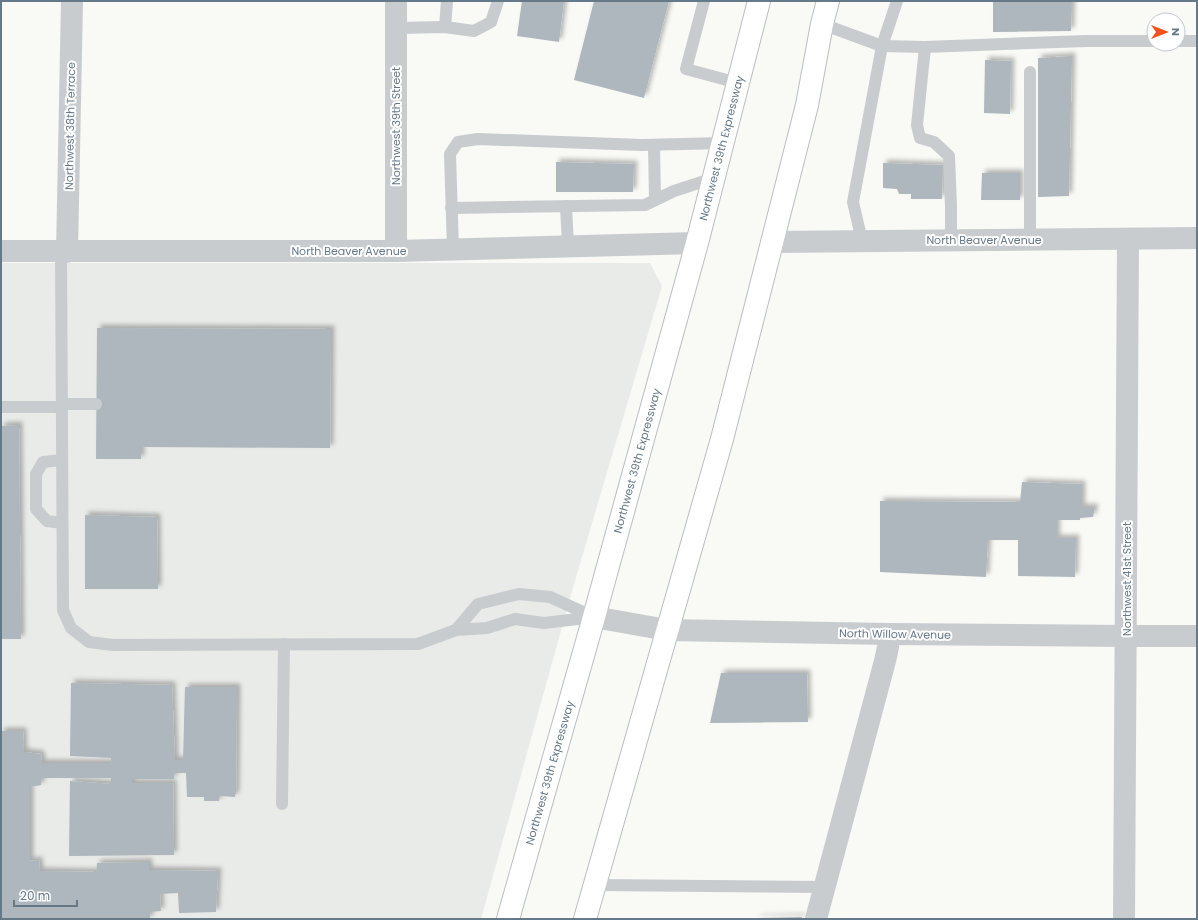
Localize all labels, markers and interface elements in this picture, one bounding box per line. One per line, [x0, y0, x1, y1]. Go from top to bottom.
north arrow [1146, 12, 1186, 52]
text: N [1168, 28, 1184, 36]
street label: Northwest 38th Terrace [61, 62, 79, 190]
street label: Northwest 39th Street [388, 67, 404, 185]
street label: Northwest 39th Expressway [695, 73, 748, 222]
street label: North Beaver Avenue [926, 232, 1042, 248]
street label: North Beaver Avenue [291, 243, 407, 259]
street label: Northwest 39th Expressway [609, 386, 665, 535]
street label: Northwest 41st Street [1119, 522, 1135, 636]
street label: North Willow Avenue [839, 625, 951, 643]
street label: Northwest 39th Expressway [521, 698, 578, 847]
scale bar [14, 882, 77, 908]
text: 20 m [20, 887, 50, 904]

